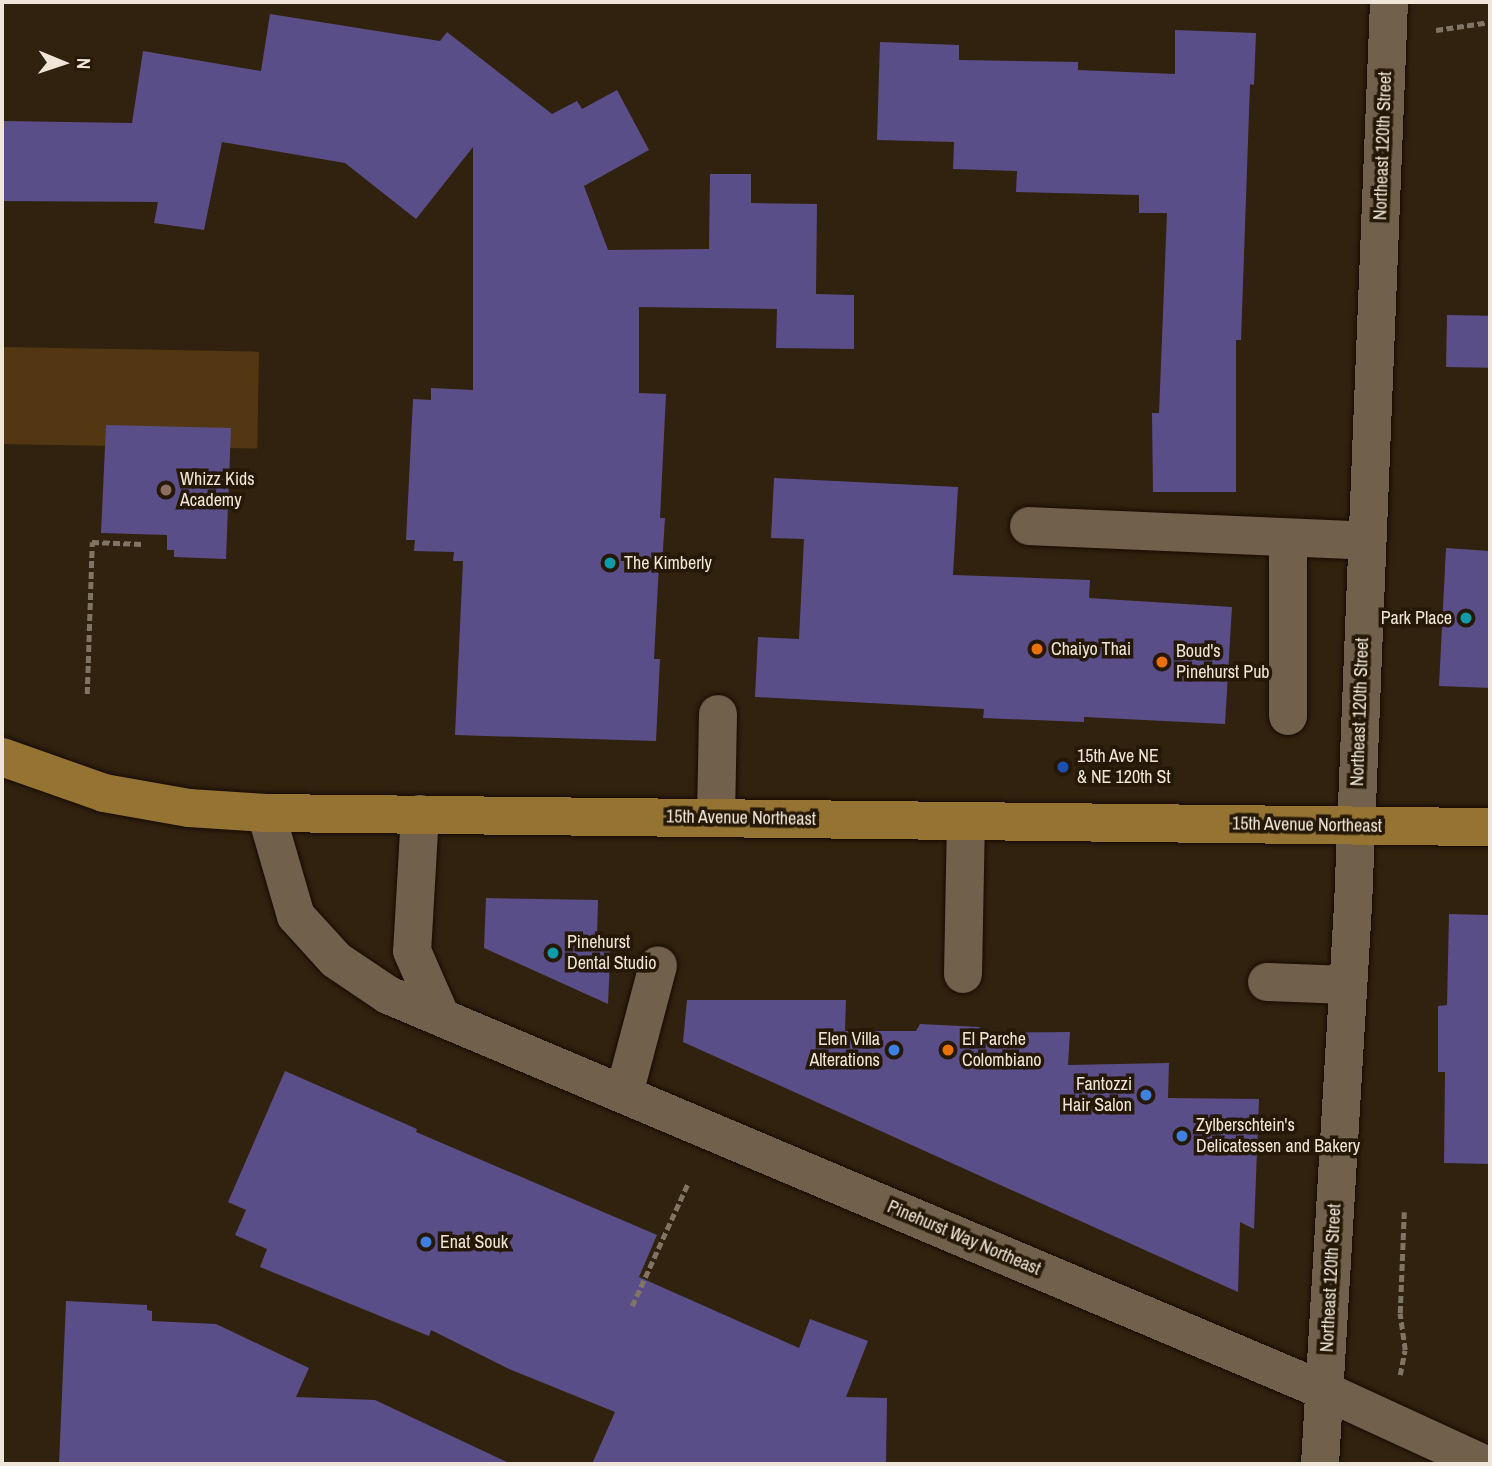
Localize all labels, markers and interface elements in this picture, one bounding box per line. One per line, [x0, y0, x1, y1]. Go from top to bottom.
north arrow [28, 28, 98, 98]
text: N [71, 58, 97, 70]
street label: Northeast 120th Street [1370, 71, 1396, 221]
place label: Whizz Kids Academy [180, 469, 255, 512]
marker: Whizz Kids Academy [158, 482, 174, 498]
place label: The Kimberly [624, 552, 712, 574]
marker: The Kimberly [602, 555, 618, 571]
place label: Park Place [1381, 607, 1452, 629]
marker: Park Place [1458, 610, 1474, 626]
street label: Northeast 120th Street [1347, 637, 1373, 787]
place label: Chaiyo Thai [1051, 638, 1131, 660]
marker: Chaiyo Thai [1029, 641, 1045, 657]
place label: Boud's Pinehurst Pub [1176, 641, 1270, 684]
marker: Boud's Pinehurst Pub [1154, 654, 1170, 670]
place label: 15th Ave NE & NE 120th St [1077, 746, 1171, 788]
marker: 15th Ave NE & NE 120th St [1055, 759, 1071, 775]
street label: 15th Avenue Northeast [665, 806, 817, 830]
street label: 15th Avenue Northeast [1231, 813, 1383, 837]
place label: Pinehurst Dental Studio [567, 932, 656, 974]
marker: Pinehurst Dental Studio [545, 945, 561, 961]
place label: Elen Villa Alterations [809, 1029, 880, 1072]
place label: El Parche Colombiano [962, 1029, 1042, 1072]
marker: Elen Villa Alterations [886, 1042, 902, 1058]
marker: El Parche Colombiano [940, 1042, 956, 1058]
place label: Fantozzi Hair Salon [1062, 1074, 1132, 1116]
marker: Fantozzi Hair Salon [1138, 1087, 1154, 1103]
place label: Zylberschtein's Delicatessen and Bakery [1196, 1115, 1360, 1158]
marker: Zylberschtein's Delicatessen and Bakery [1174, 1128, 1190, 1144]
street label: Pinehurst Way Northeast [884, 1196, 1044, 1280]
street label: Northeast 120th Street [1316, 1203, 1346, 1353]
place label: Enat Souk [440, 1231, 508, 1253]
marker: Enat Souk [418, 1234, 434, 1250]

